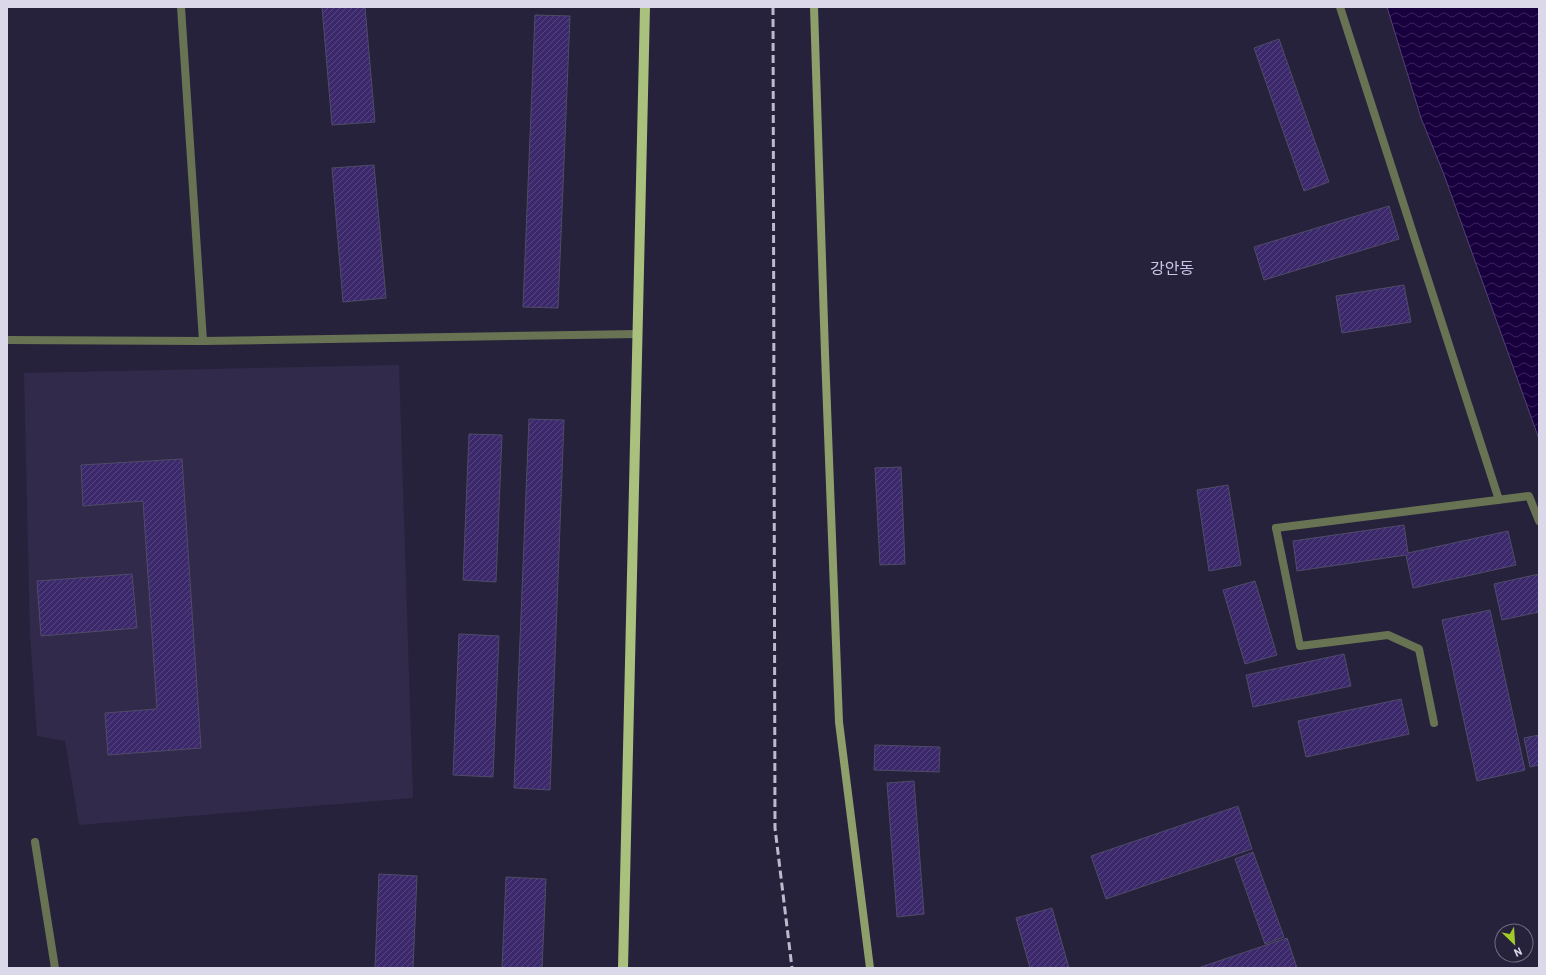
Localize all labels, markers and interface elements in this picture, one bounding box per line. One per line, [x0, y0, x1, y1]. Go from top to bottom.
district label: 강안동 [1150, 258, 1194, 277]
north arrow [1494, 923, 1534, 963]
text: N [1512, 945, 1525, 960]

